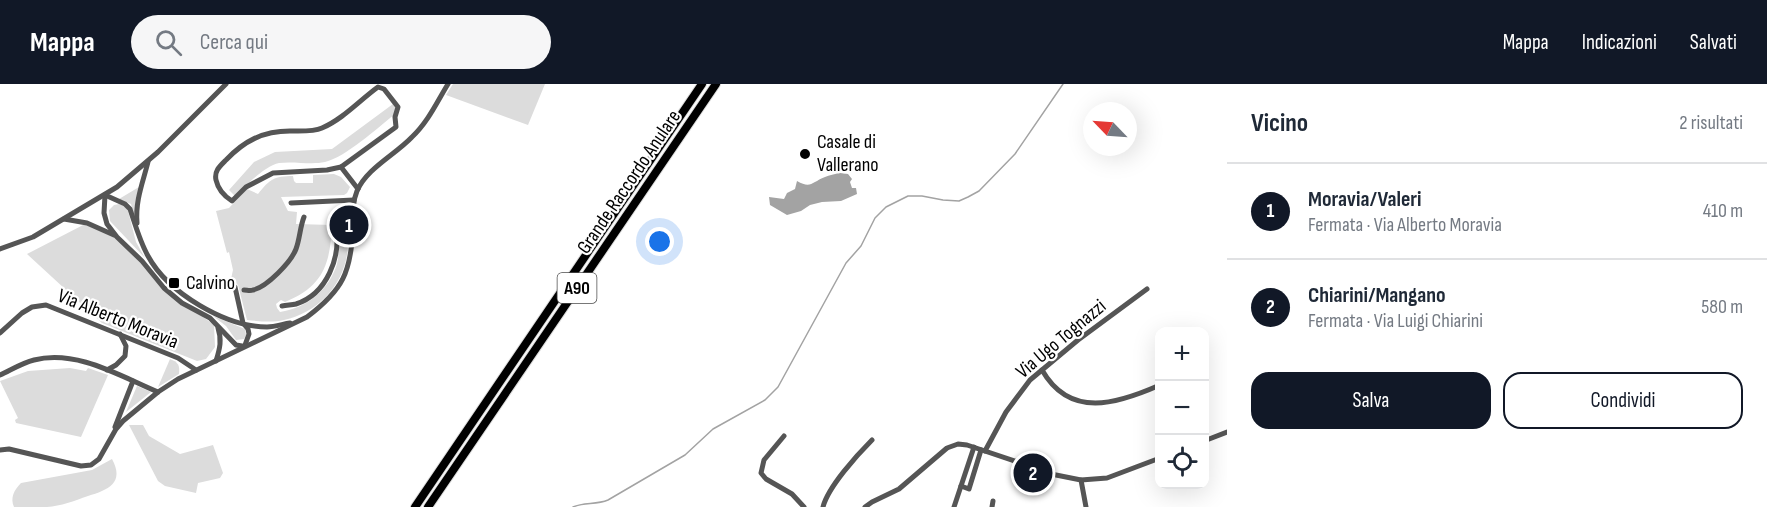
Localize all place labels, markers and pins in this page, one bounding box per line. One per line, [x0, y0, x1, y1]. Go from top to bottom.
place label: Casale di Vallerano [817, 130, 879, 177]
marker: Casale di Vallerano [798, 147, 812, 161]
pin: 1 [330, 202, 368, 248]
place label: Calvino [186, 271, 235, 295]
marker: Calvino [167, 276, 181, 290]
pin: 2 [1014, 450, 1052, 496]

